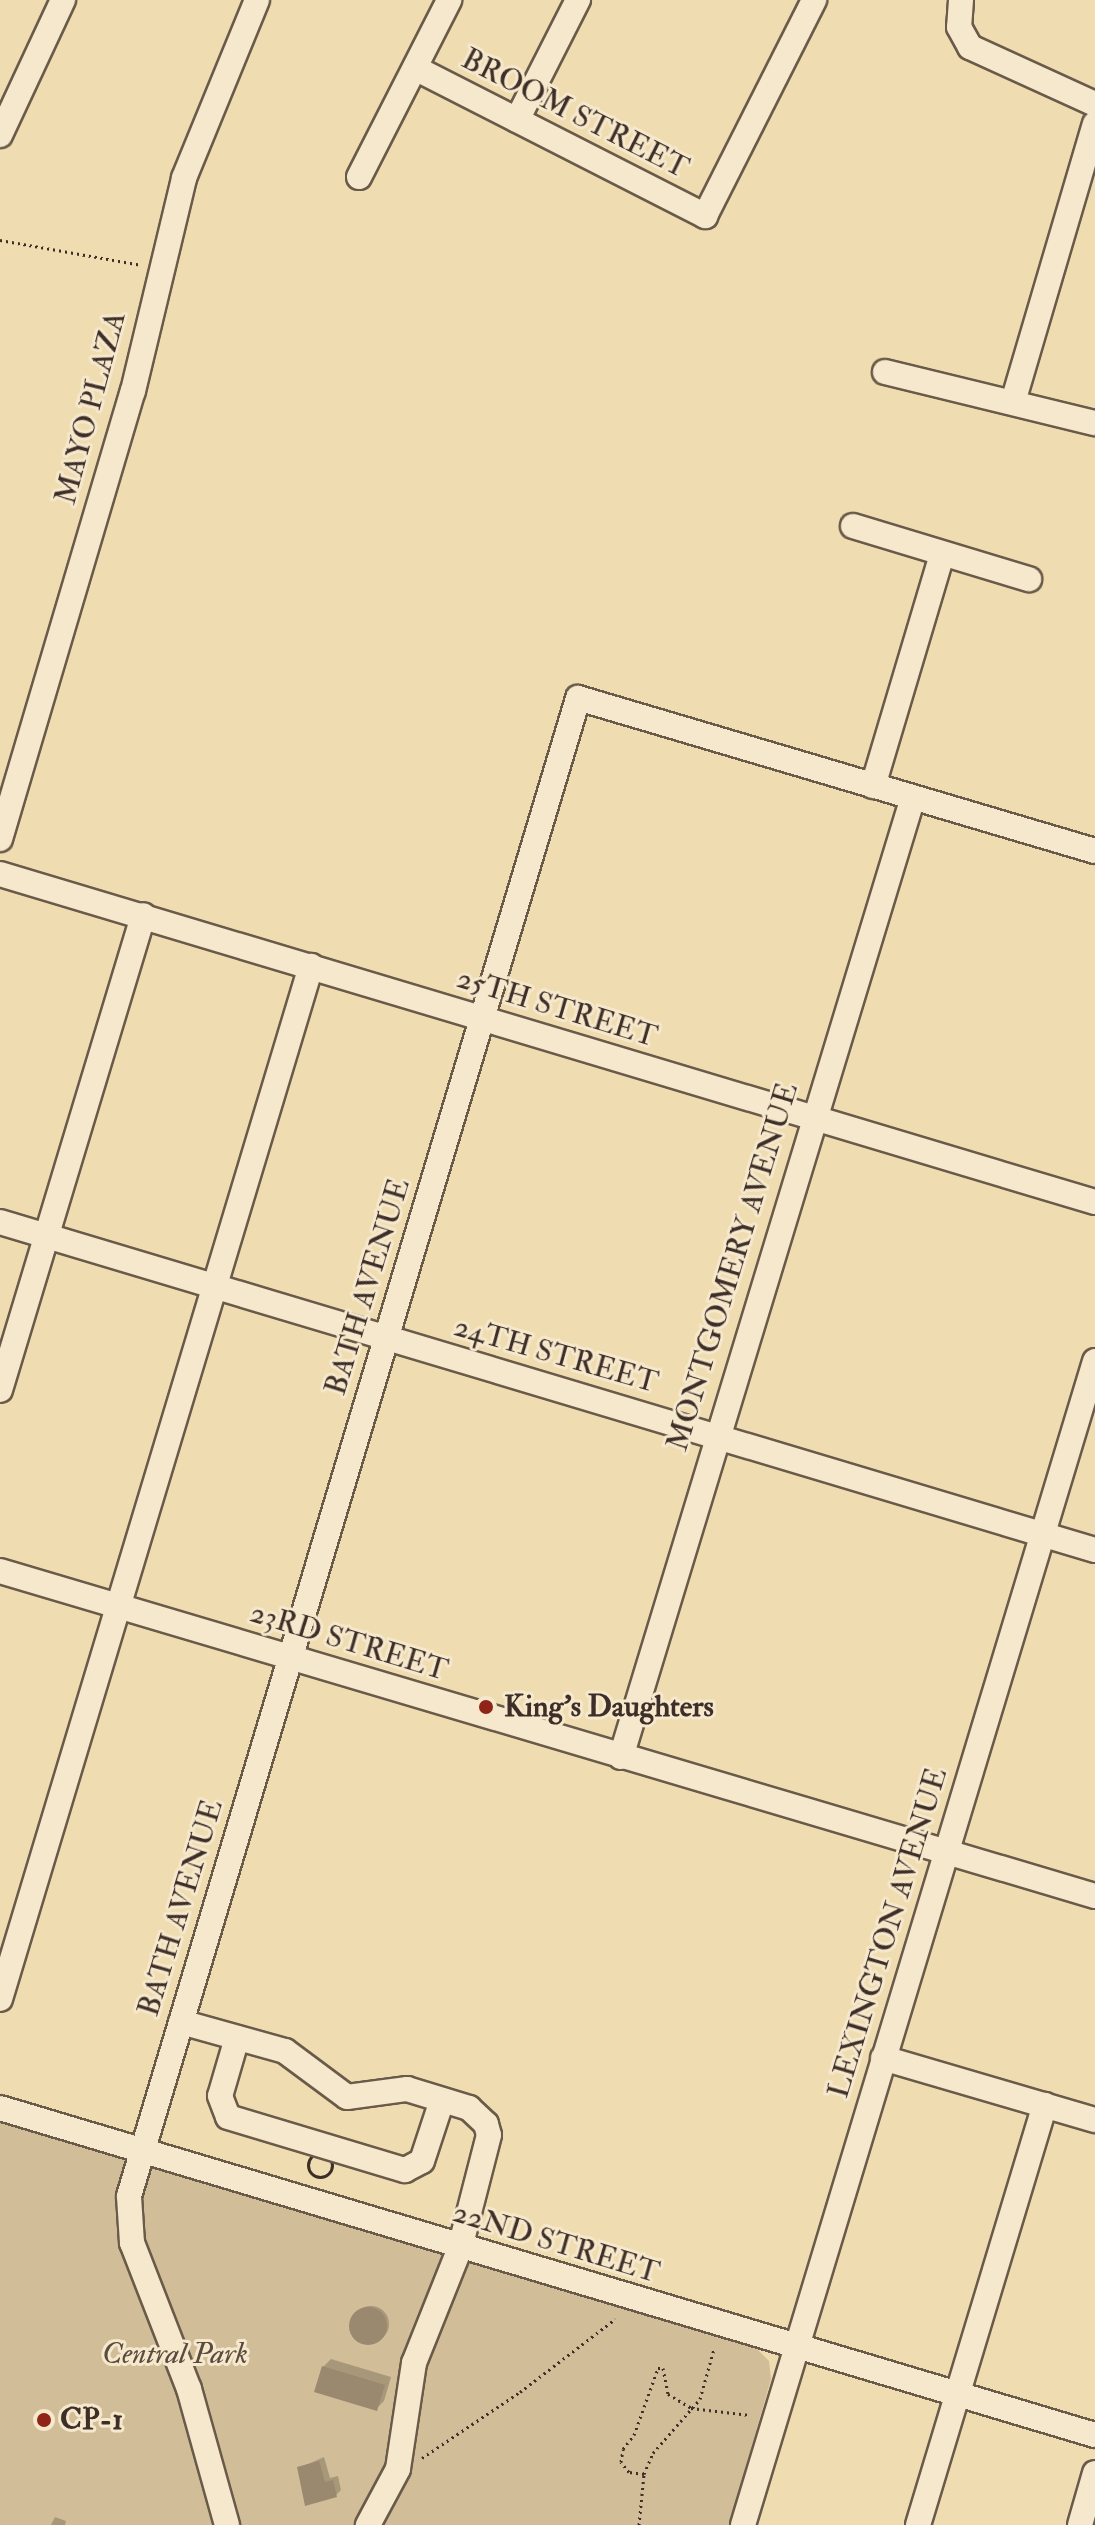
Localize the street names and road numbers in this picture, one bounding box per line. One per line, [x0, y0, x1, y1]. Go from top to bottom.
street label: BROOM STREET [455, 41, 695, 187]
street label: MAYO PLAZA [48, 308, 134, 508]
street label: 25TH STREET [453, 960, 661, 1056]
street label: MONTGOMERY AVENUE [660, 1079, 806, 1455]
street label: BATH AVENUE [318, 1174, 418, 1400]
street label: 24TH STREET [450, 1309, 662, 1401]
street label: 23RD STREET [246, 1595, 452, 1689]
street label: LEXINGTON AVENUE [821, 1764, 955, 2102]
street label: BATH AVENUE [131, 1795, 231, 2021]
street label: 22ND STREET [448, 2195, 664, 2291]

